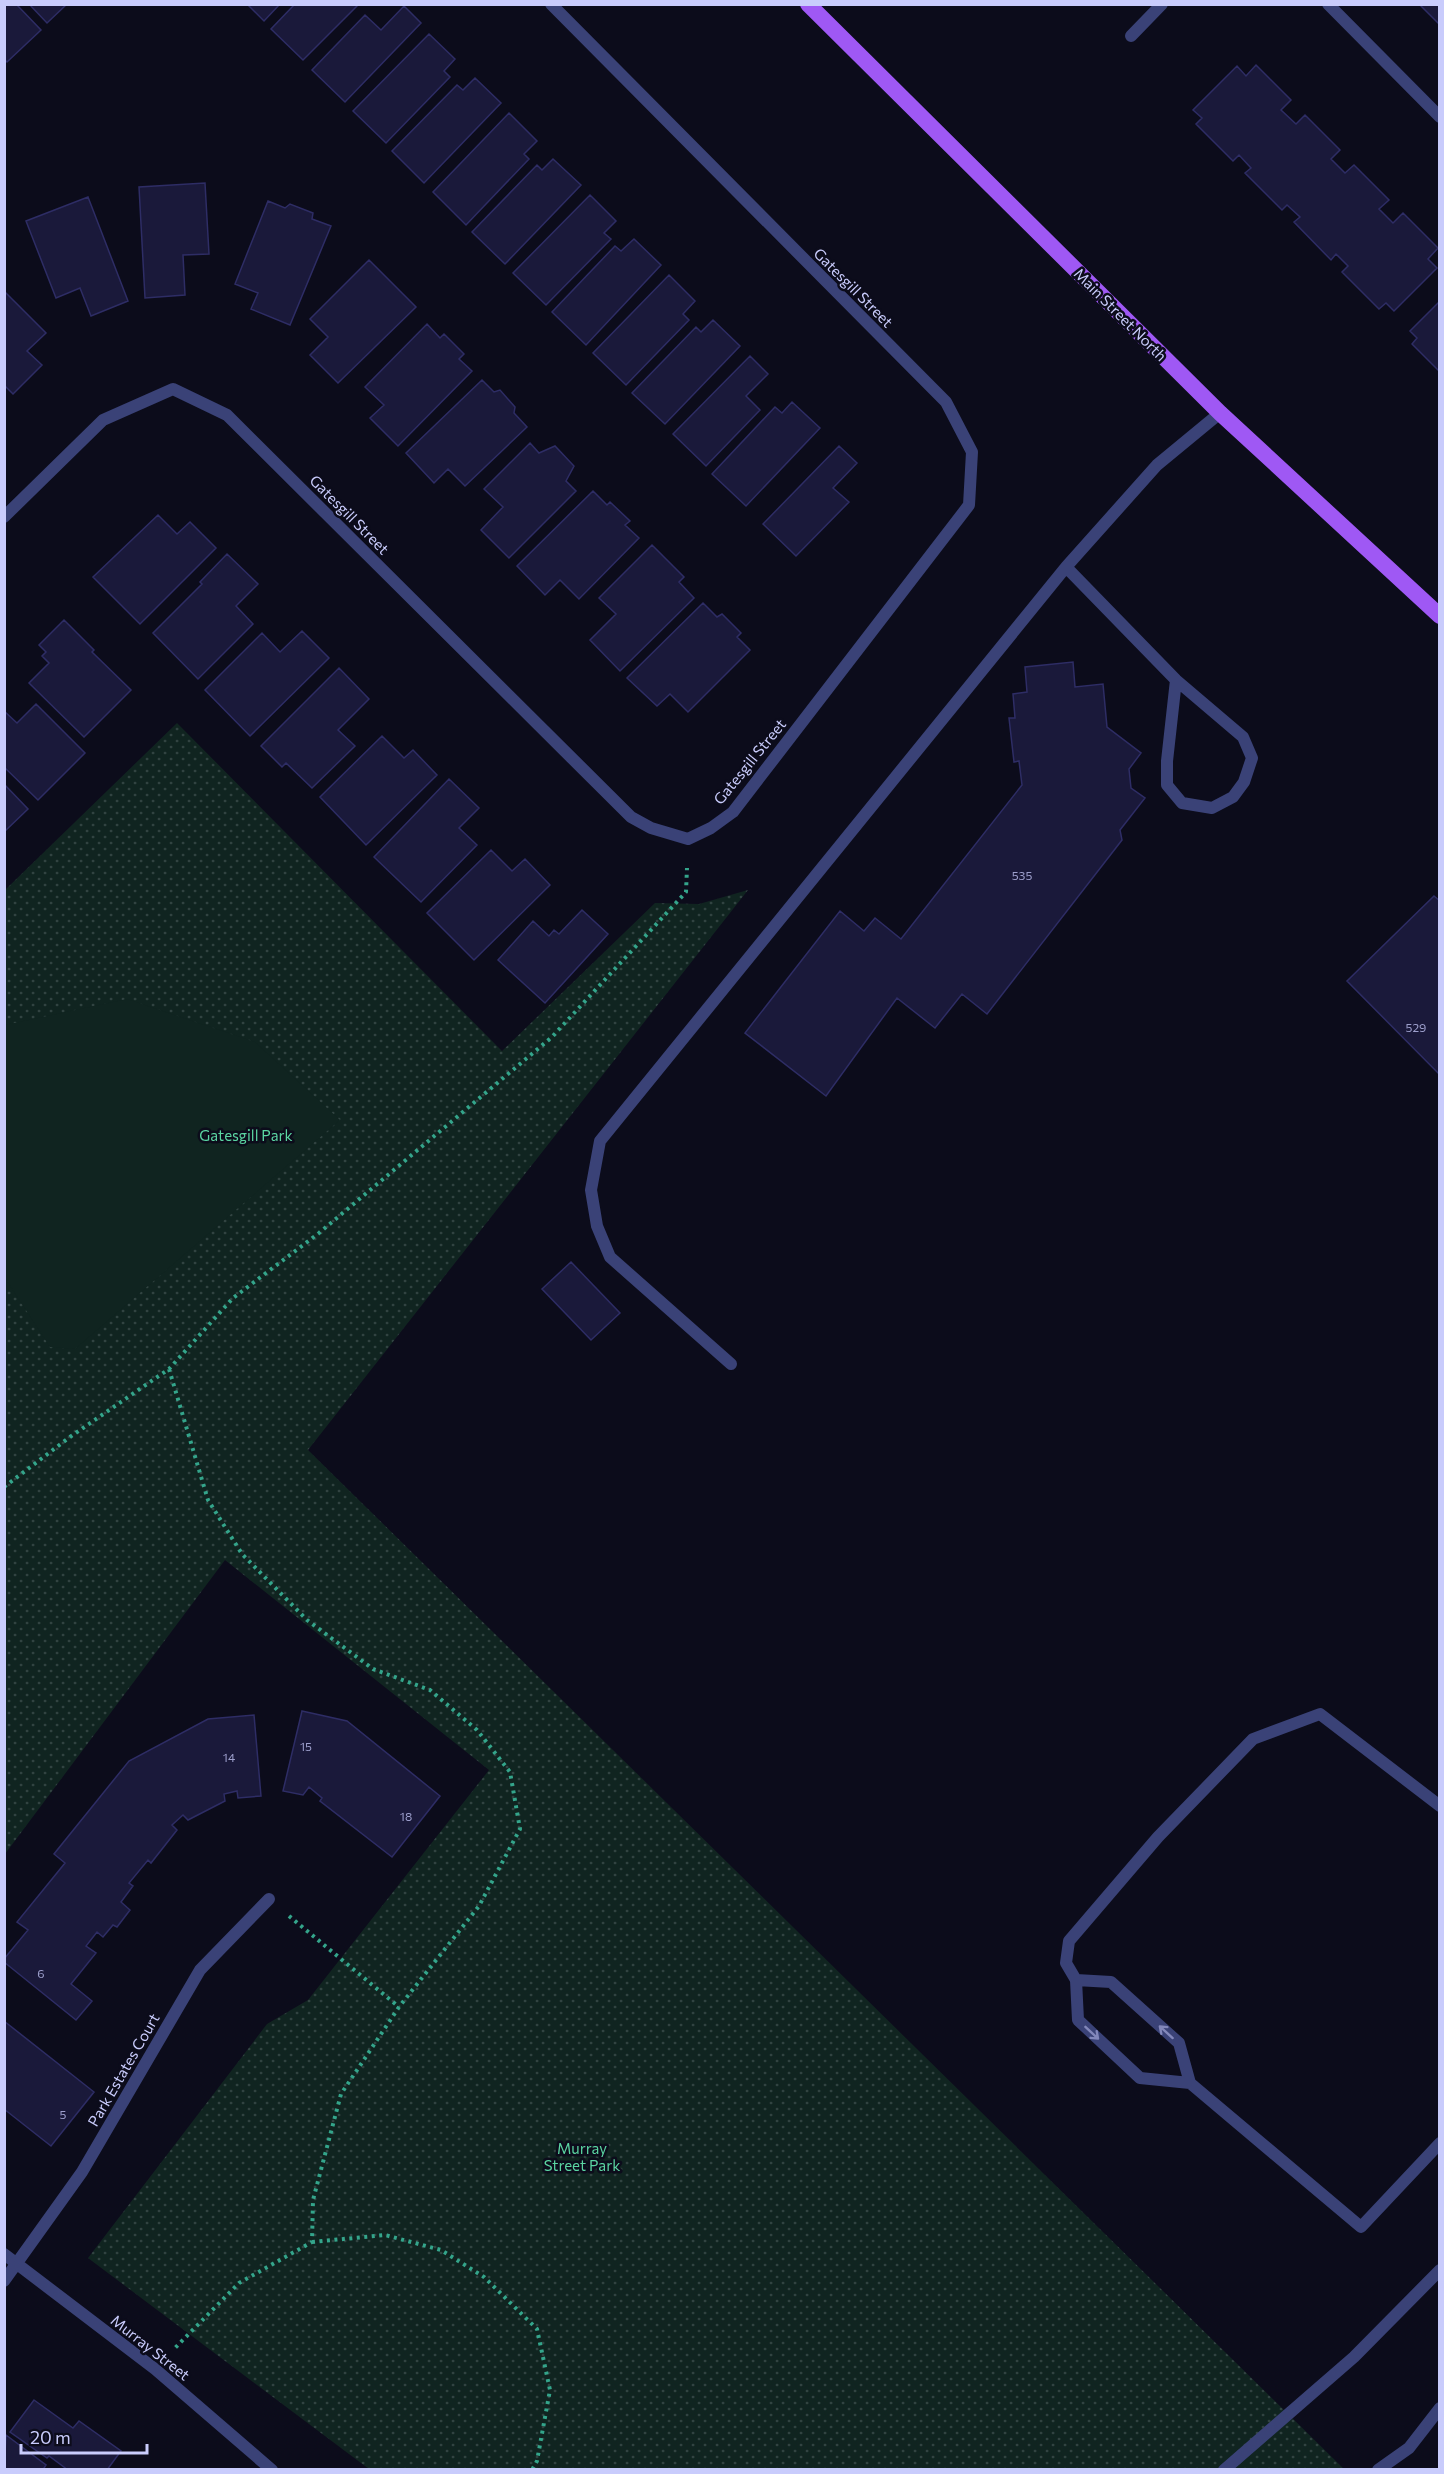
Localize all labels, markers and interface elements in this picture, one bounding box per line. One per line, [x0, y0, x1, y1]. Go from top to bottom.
street label: Gatesgill Street [810, 244, 897, 331]
street label: Main Street North [1071, 264, 1171, 364]
street label: Gatesgill Street [306, 471, 393, 558]
street label: Gatesgill Street [709, 715, 789, 808]
house number: 535 [1012, 868, 1032, 882]
house number: 529 [1406, 1020, 1426, 1034]
park label: Gatesgill Park [199, 1126, 293, 1144]
house number: 15 [300, 1739, 312, 1753]
house number: 14 [223, 1750, 235, 1764]
house number: 18 [400, 1809, 412, 1823]
house number: 6 [37, 1966, 45, 1980]
street label: Park Estates Court [84, 2010, 163, 2129]
one-way arrow [1159, 2025, 1174, 2039]
one-way arrow [1084, 2026, 1099, 2040]
house number: 5 [60, 2107, 67, 2121]
park label: Murray Street Park [544, 2139, 620, 2174]
street label: Murray Street [108, 2311, 194, 2384]
scale bar [21, 2417, 147, 2455]
text: 20 m [30, 2426, 71, 2448]

